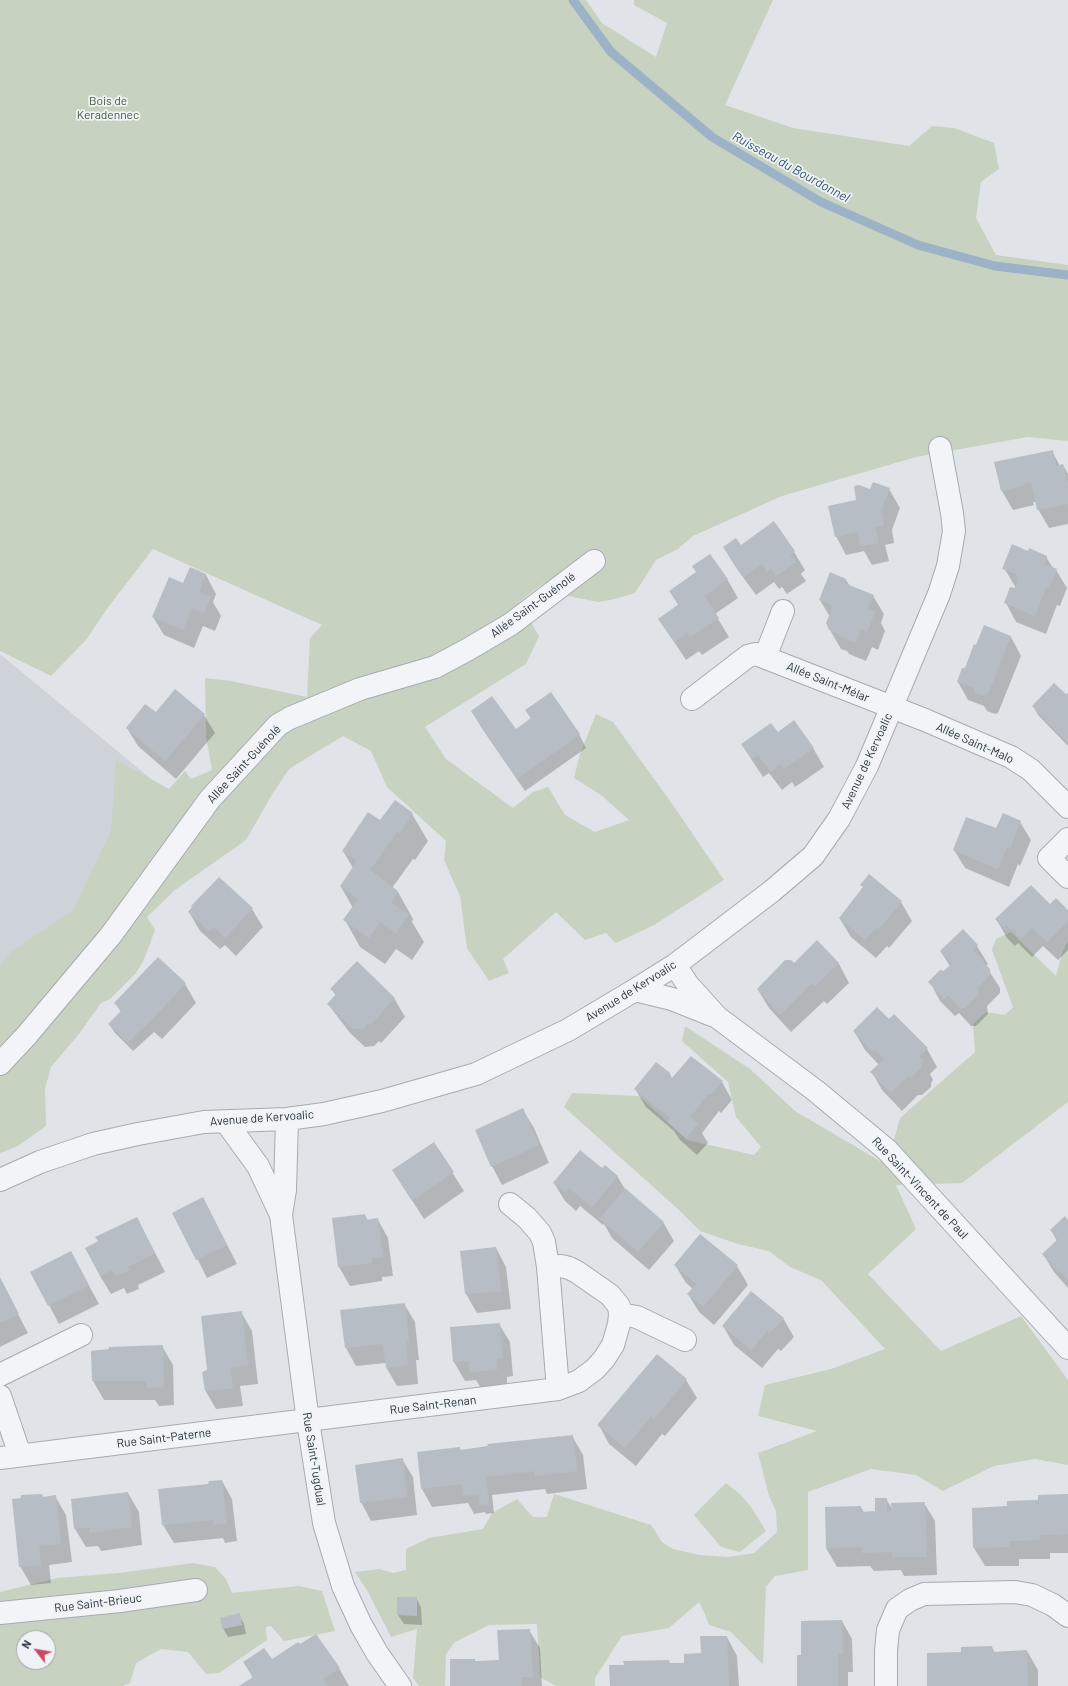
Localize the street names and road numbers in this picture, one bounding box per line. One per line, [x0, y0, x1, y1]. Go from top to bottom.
street label: Allée Saint-Guénolé [488, 569, 578, 641]
street label: Allée Saint-Mélar [785, 659, 871, 705]
street label: Avenue de Kervoalic [838, 711, 896, 811]
street label: Allée Saint-Malo [934, 719, 1016, 767]
street label: Allée Saint-Guénolé [204, 722, 284, 806]
street label: Avenue de Kervoalic [583, 957, 679, 1025]
street label: Avenue de Kervoalic [209, 1107, 315, 1129]
street label: Rue Saint-Vincent de Paul [869, 1134, 971, 1242]
street label: Rue Saint-Renan [389, 1393, 477, 1417]
street label: Rue Saint-Tugdual [299, 1411, 329, 1507]
street label: Rue Saint-Paterne [116, 1425, 212, 1451]
street label: Rue Saint-Brieuc [53, 1590, 143, 1616]

